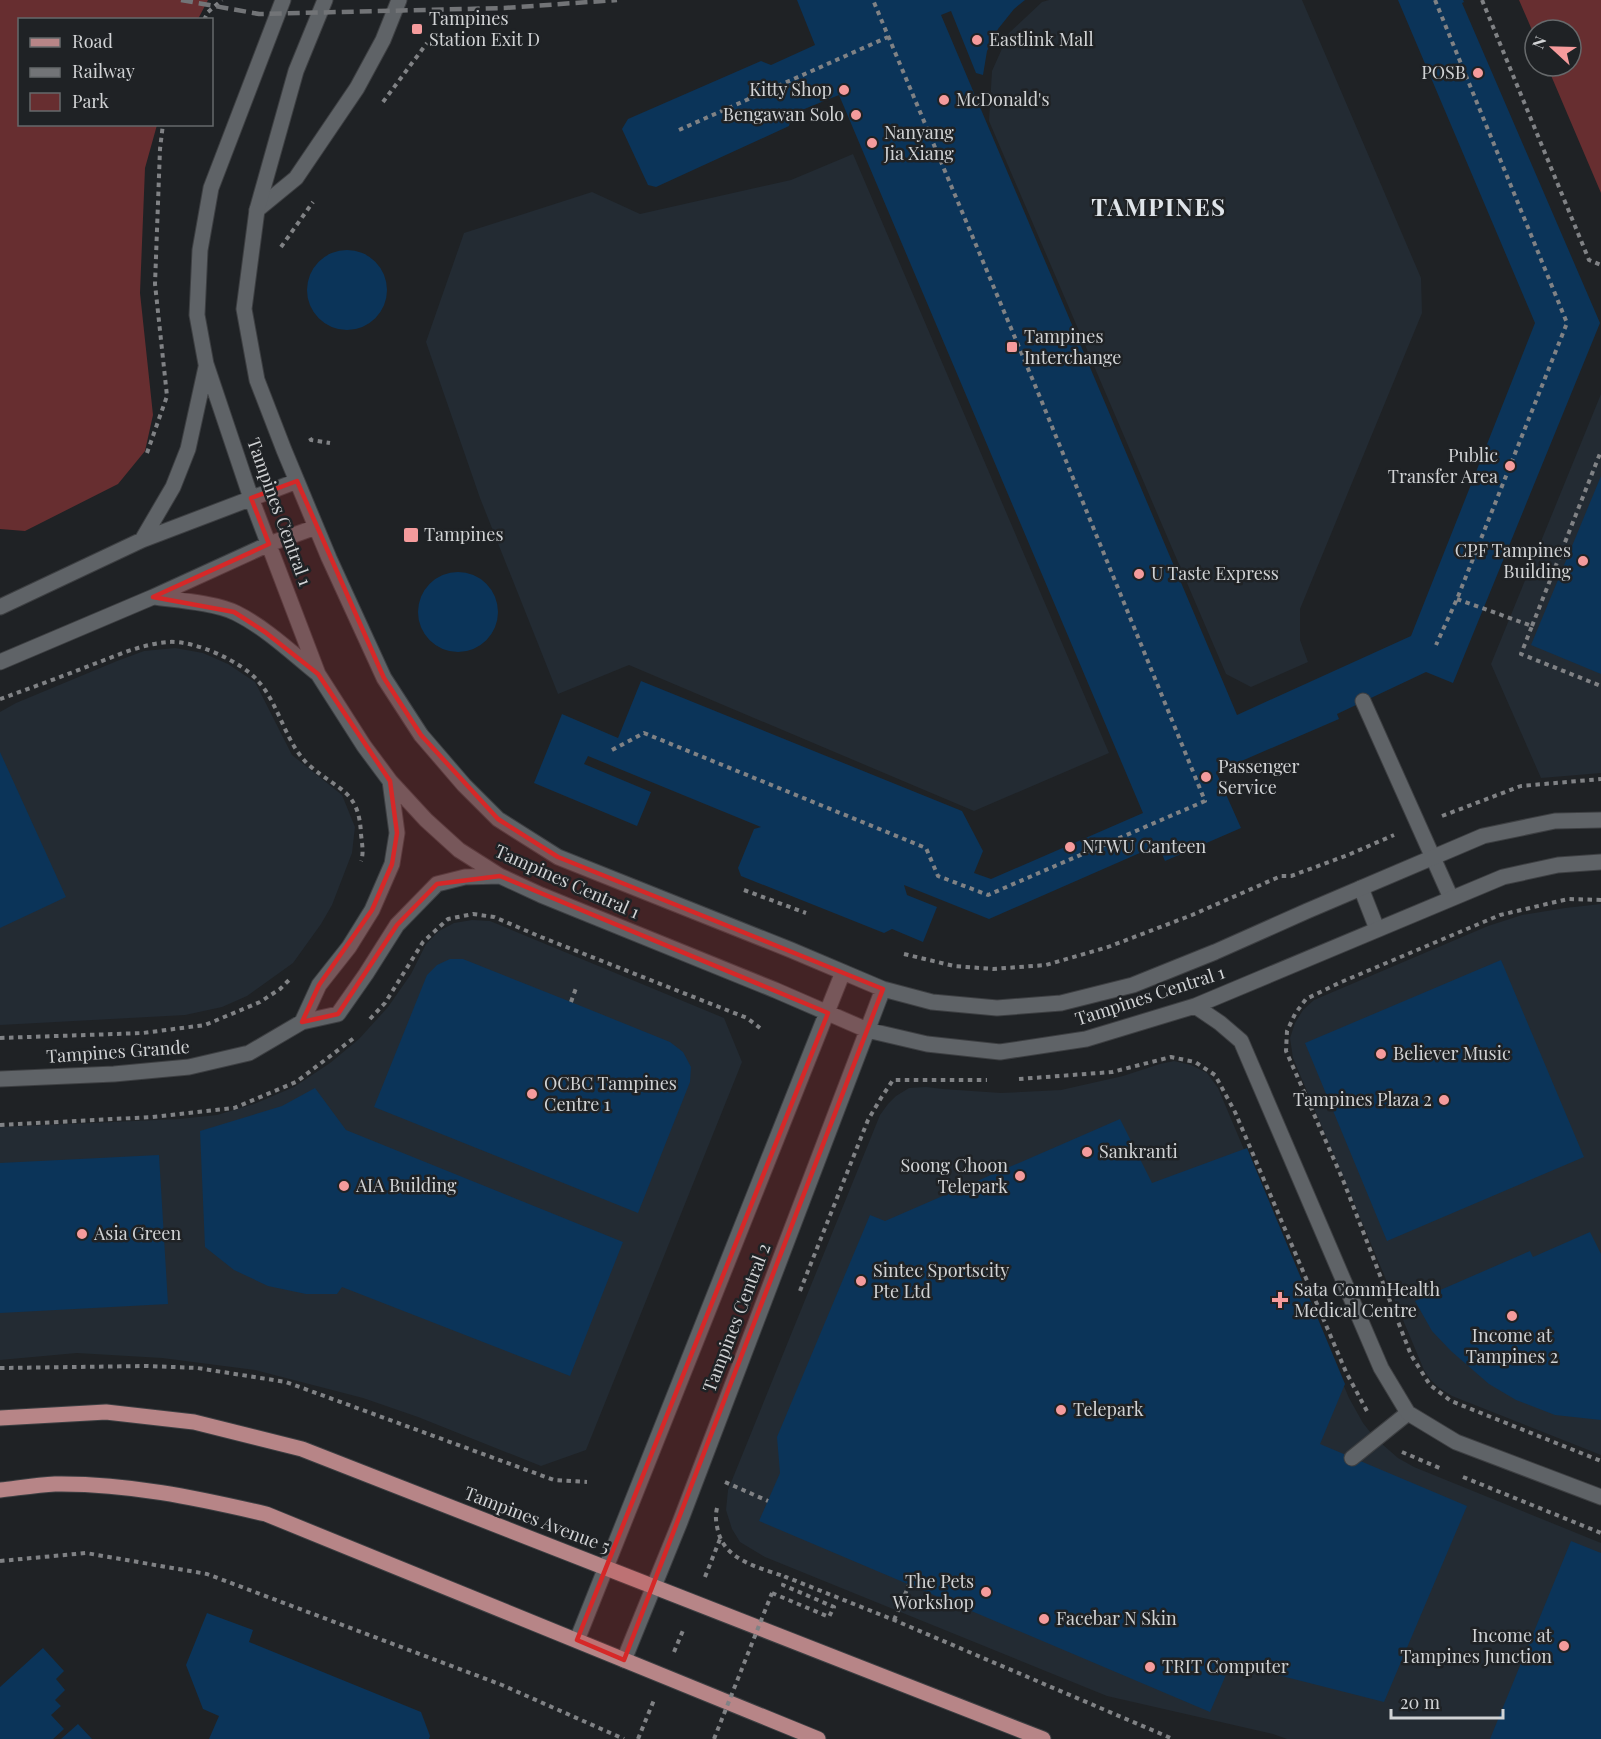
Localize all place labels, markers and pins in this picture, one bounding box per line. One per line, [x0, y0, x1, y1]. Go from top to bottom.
place label: Tampines Station Exit D [429, 6, 540, 51]
marker: Tampines Station Exit D [410, 22, 424, 36]
place label: Eastlink Mall [989, 27, 1094, 51]
marker: Eastlink Mall [970, 33, 984, 47]
place label: POSB [1421, 60, 1466, 84]
marker: POSB [1471, 66, 1485, 80]
place label: Kitty Shop [749, 77, 832, 101]
marker: Kitty Shop [837, 83, 851, 97]
place label: McDonald's [956, 87, 1050, 111]
marker: McDonald's [937, 93, 951, 107]
place label: Bengawan Solo [723, 102, 844, 126]
marker: Bengawan Solo [849, 108, 863, 122]
place label: Nanyang Jia Xiang [883, 120, 954, 165]
marker: Nanyang Jia Xiang [865, 136, 879, 150]
place label: Tampines Interchange [1024, 324, 1121, 369]
marker: Tampines Interchange [1005, 340, 1019, 354]
place label: Public Transfer Area [1388, 443, 1498, 488]
marker: Public Transfer Area [1503, 459, 1517, 473]
place label: Tampines [424, 522, 504, 546]
marker: Tampines [402, 526, 420, 544]
place label: CPF Tampines Building [1455, 538, 1571, 583]
marker: CPF Tampines Building [1576, 554, 1590, 568]
place label: U Taste Express [1151, 561, 1279, 585]
marker: U Taste Express [1132, 567, 1146, 581]
place label: Passenger Service [1218, 754, 1300, 799]
marker: Passenger Service [1199, 770, 1213, 784]
place label: NTWU Canteen [1082, 834, 1207, 858]
marker: NTWU Canteen [1063, 840, 1077, 854]
place label: Believer Music [1393, 1041, 1511, 1065]
marker: Believer Music [1374, 1047, 1388, 1061]
place label: OCBC Tampines Centre 1 [544, 1071, 677, 1116]
marker: OCBC Tampines Centre 1 [525, 1087, 539, 1101]
place label: Tampines Plaza 2 [1293, 1087, 1432, 1111]
marker: Tampines Plaza 2 [1437, 1093, 1451, 1107]
place label: Sankranti [1099, 1139, 1178, 1163]
marker: Sankranti [1080, 1145, 1094, 1159]
place label: Soong Choon Telepark [901, 1153, 1008, 1198]
marker: Soong Choon Telepark [1013, 1169, 1027, 1183]
place label: AIA Building [355, 1173, 457, 1197]
marker: AIA Building [337, 1179, 351, 1193]
place label: Asia Green [93, 1221, 181, 1245]
marker: Asia Green [75, 1227, 89, 1241]
place label: Sintec Sportscity Pte Ltd [873, 1258, 1009, 1303]
marker: Sintec Sportscity Pte Ltd [854, 1274, 868, 1288]
place label: Sata CommHealth Medical Centre [1294, 1277, 1440, 1322]
marker: Sata CommHealth Medical Centre [1271, 1291, 1289, 1309]
marker: Income at Tampines 2 [1505, 1309, 1519, 1323]
place label: Income at Tampines 2 [1466, 1323, 1558, 1368]
place label: Telepark [1073, 1397, 1144, 1421]
marker: Telepark [1054, 1403, 1068, 1417]
place label: The Pets Workshop [892, 1569, 974, 1614]
marker: The Pets Workshop [979, 1585, 993, 1599]
place label: Facebar N Skin [1056, 1606, 1177, 1630]
marker: Facebar N Skin [1037, 1612, 1051, 1626]
place label: Income at Tampines Junction [1400, 1623, 1553, 1668]
marker: Income at Tampines Junction [1557, 1639, 1571, 1653]
place label: TRIT Computer [1162, 1654, 1289, 1678]
marker: TRIT Computer [1143, 1660, 1157, 1674]

